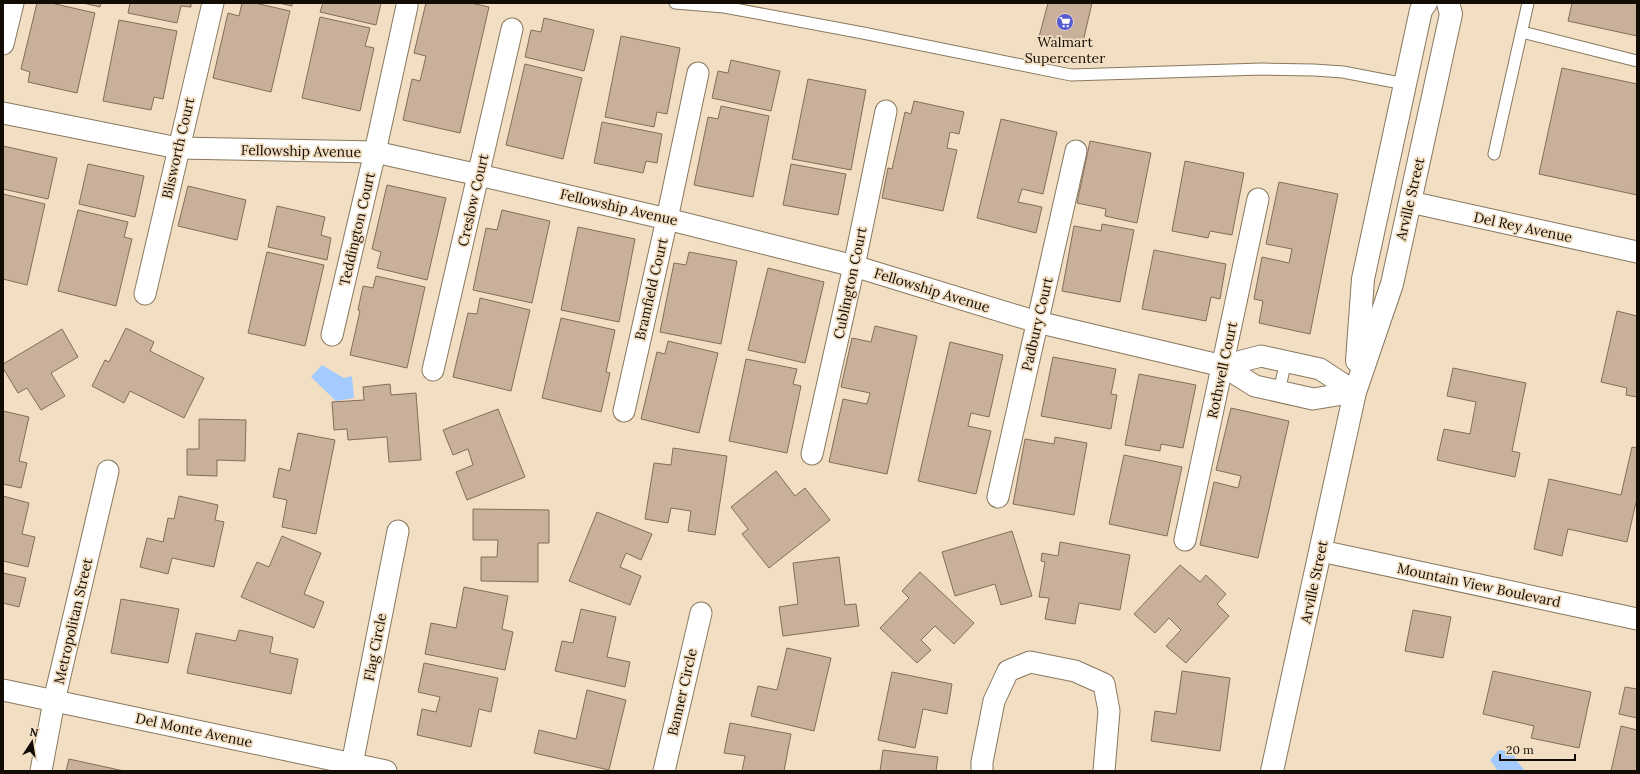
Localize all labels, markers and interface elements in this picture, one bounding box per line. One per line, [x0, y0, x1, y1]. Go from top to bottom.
supermarket icon: Walmart Supercenter [1055, 12, 1075, 32]
place label: Walmart Supercenter [1025, 33, 1105, 67]
street label: Blisworth Court [158, 95, 199, 201]
street label: Fellowship Avenue [241, 141, 362, 161]
street label: Creslow Court [454, 151, 493, 248]
street label: Arville Street [1391, 155, 1428, 243]
street label: Teddington Court [335, 170, 379, 288]
street label: Fellowship Avenue [558, 185, 680, 229]
street label: Del Rey Avenue [1472, 208, 1574, 246]
street label: Cublington Court [829, 225, 871, 341]
street label: Bramfield Court [630, 236, 672, 342]
street label: Fellowship Avenue [872, 264, 993, 316]
street label: Padbury Court [1017, 275, 1057, 373]
street label: Rothwell Court [1203, 319, 1241, 420]
street label: Arville Street [1296, 538, 1332, 626]
street label: Metropolitan Street [50, 556, 96, 686]
street label: Mountain View Boulevard [1396, 559, 1562, 611]
street label: Flag Circle [360, 611, 390, 682]
street label: Banner Circle [663, 646, 701, 737]
street label: Del Monte Avenue [134, 709, 254, 751]
north arrow [12, 722, 52, 762]
text: N [28, 724, 40, 740]
scale bar [1500, 736, 1575, 762]
text: 20 m [1506, 742, 1534, 757]

